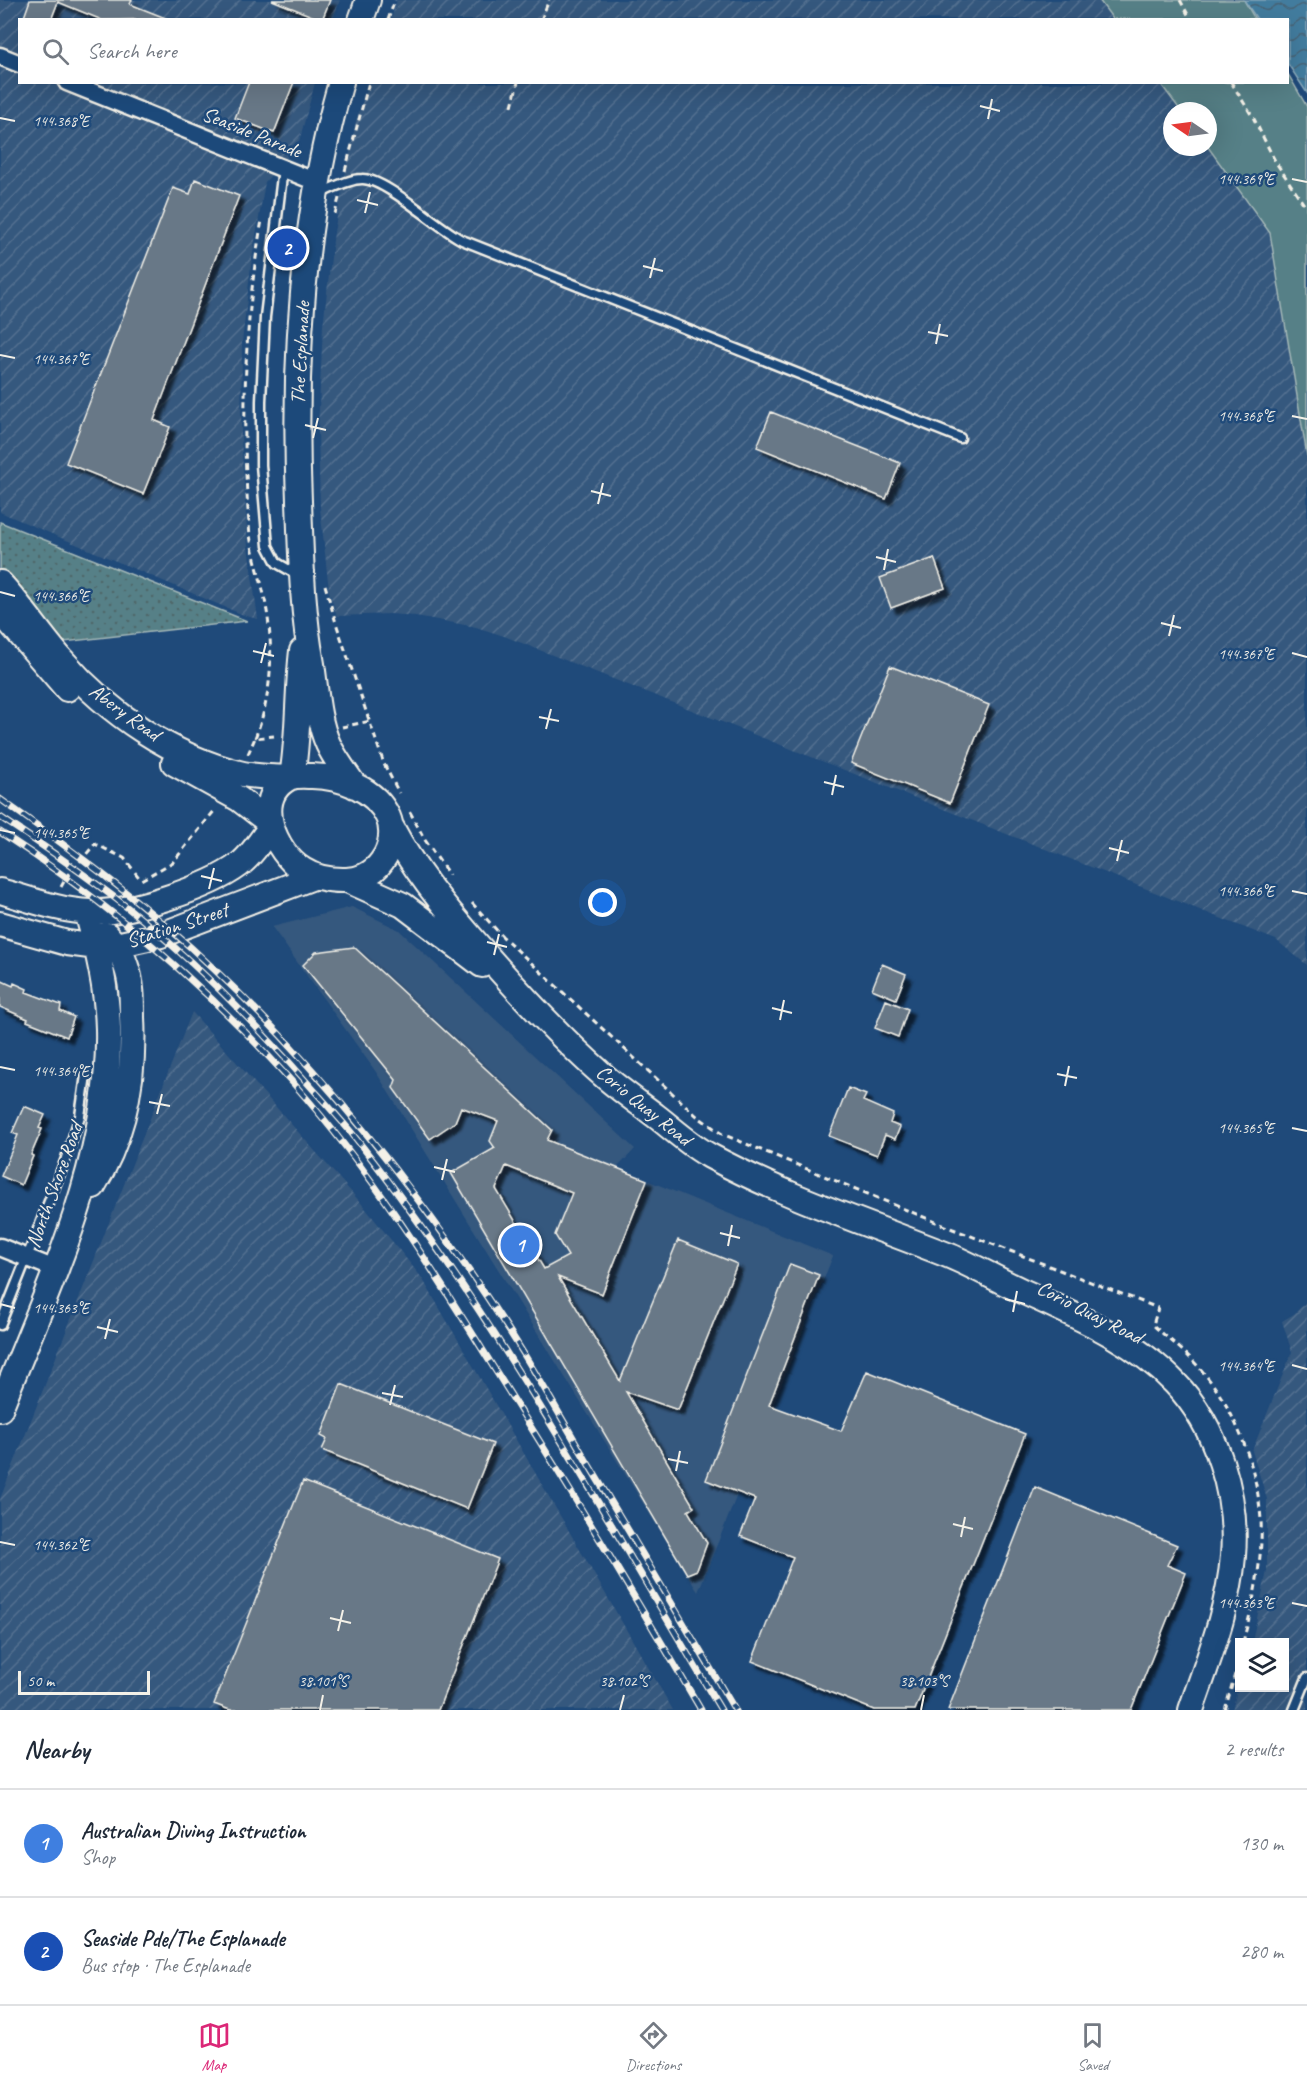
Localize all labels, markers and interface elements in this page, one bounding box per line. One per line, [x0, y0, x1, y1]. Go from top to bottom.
search box [18, 18, 1289, 84]
icon: search [39, 35, 72, 68]
text: Search here [87, 37, 177, 65]
street label: Seaside Parade [199, 100, 307, 164]
north arrow [1163, 102, 1217, 156]
text: 144.368°E [33, 112, 91, 131]
text: 144.369°E [1218, 170, 1276, 189]
pin: 2 [268, 226, 306, 270]
street label: The Esplanade [284, 299, 316, 405]
text: 144.367°E [33, 350, 91, 369]
text: 144.368°E [1218, 407, 1276, 426]
text: 144.366°E [33, 587, 91, 606]
text: 144.367°E [1218, 645, 1276, 664]
street label: Abery Road [84, 677, 169, 749]
text: 144.365°E [33, 824, 91, 843]
text: 144.366°E [1218, 882, 1276, 901]
your location [588, 888, 617, 917]
street label: Station Street [123, 895, 234, 954]
street label: Corio Quay Road [591, 1059, 700, 1154]
text: 144.364°E [33, 1062, 91, 1081]
street label: North Shore Road [19, 1116, 90, 1251]
text: 144.365°E [1218, 1119, 1276, 1138]
pin: 1 [500, 1222, 540, 1268]
street label: Corio Quay Road [1033, 1274, 1151, 1351]
text: 144.363°E [33, 1299, 91, 1318]
text: 144.364°E [1218, 1357, 1276, 1376]
text: 144.362°E [33, 1536, 91, 1555]
text: 144.363°E [1218, 1594, 1276, 1613]
map controls [1235, 1638, 1289, 1692]
button: layers [1235, 1638, 1289, 1692]
scale bar [18, 1668, 150, 1696]
text: 50 m [27, 1671, 54, 1691]
text: 38.101°S [299, 1672, 350, 1691]
text: 38.102°S [600, 1672, 651, 1691]
text: 38.103°S [900, 1672, 951, 1691]
text: Nearby [24, 1733, 89, 1766]
text: 2 results [1224, 1737, 1283, 1762]
text: Australian Diving Instruction [81, 1817, 306, 1845]
text: 1 [39, 1831, 48, 1856]
text: 130 m [1240, 1831, 1283, 1856]
text: Shop [81, 1845, 115, 1870]
text: Seaside Pde/The Esplanade [81, 1925, 285, 1953]
text: 2 [39, 1939, 48, 1964]
text: 280 m [1240, 1939, 1283, 1964]
text: Bus stop · The Esplanade [81, 1953, 250, 1978]
tab: Map [198, 2019, 231, 2075]
tab: Directions [626, 2019, 681, 2075]
tab: Saved [1076, 2019, 1109, 2075]

